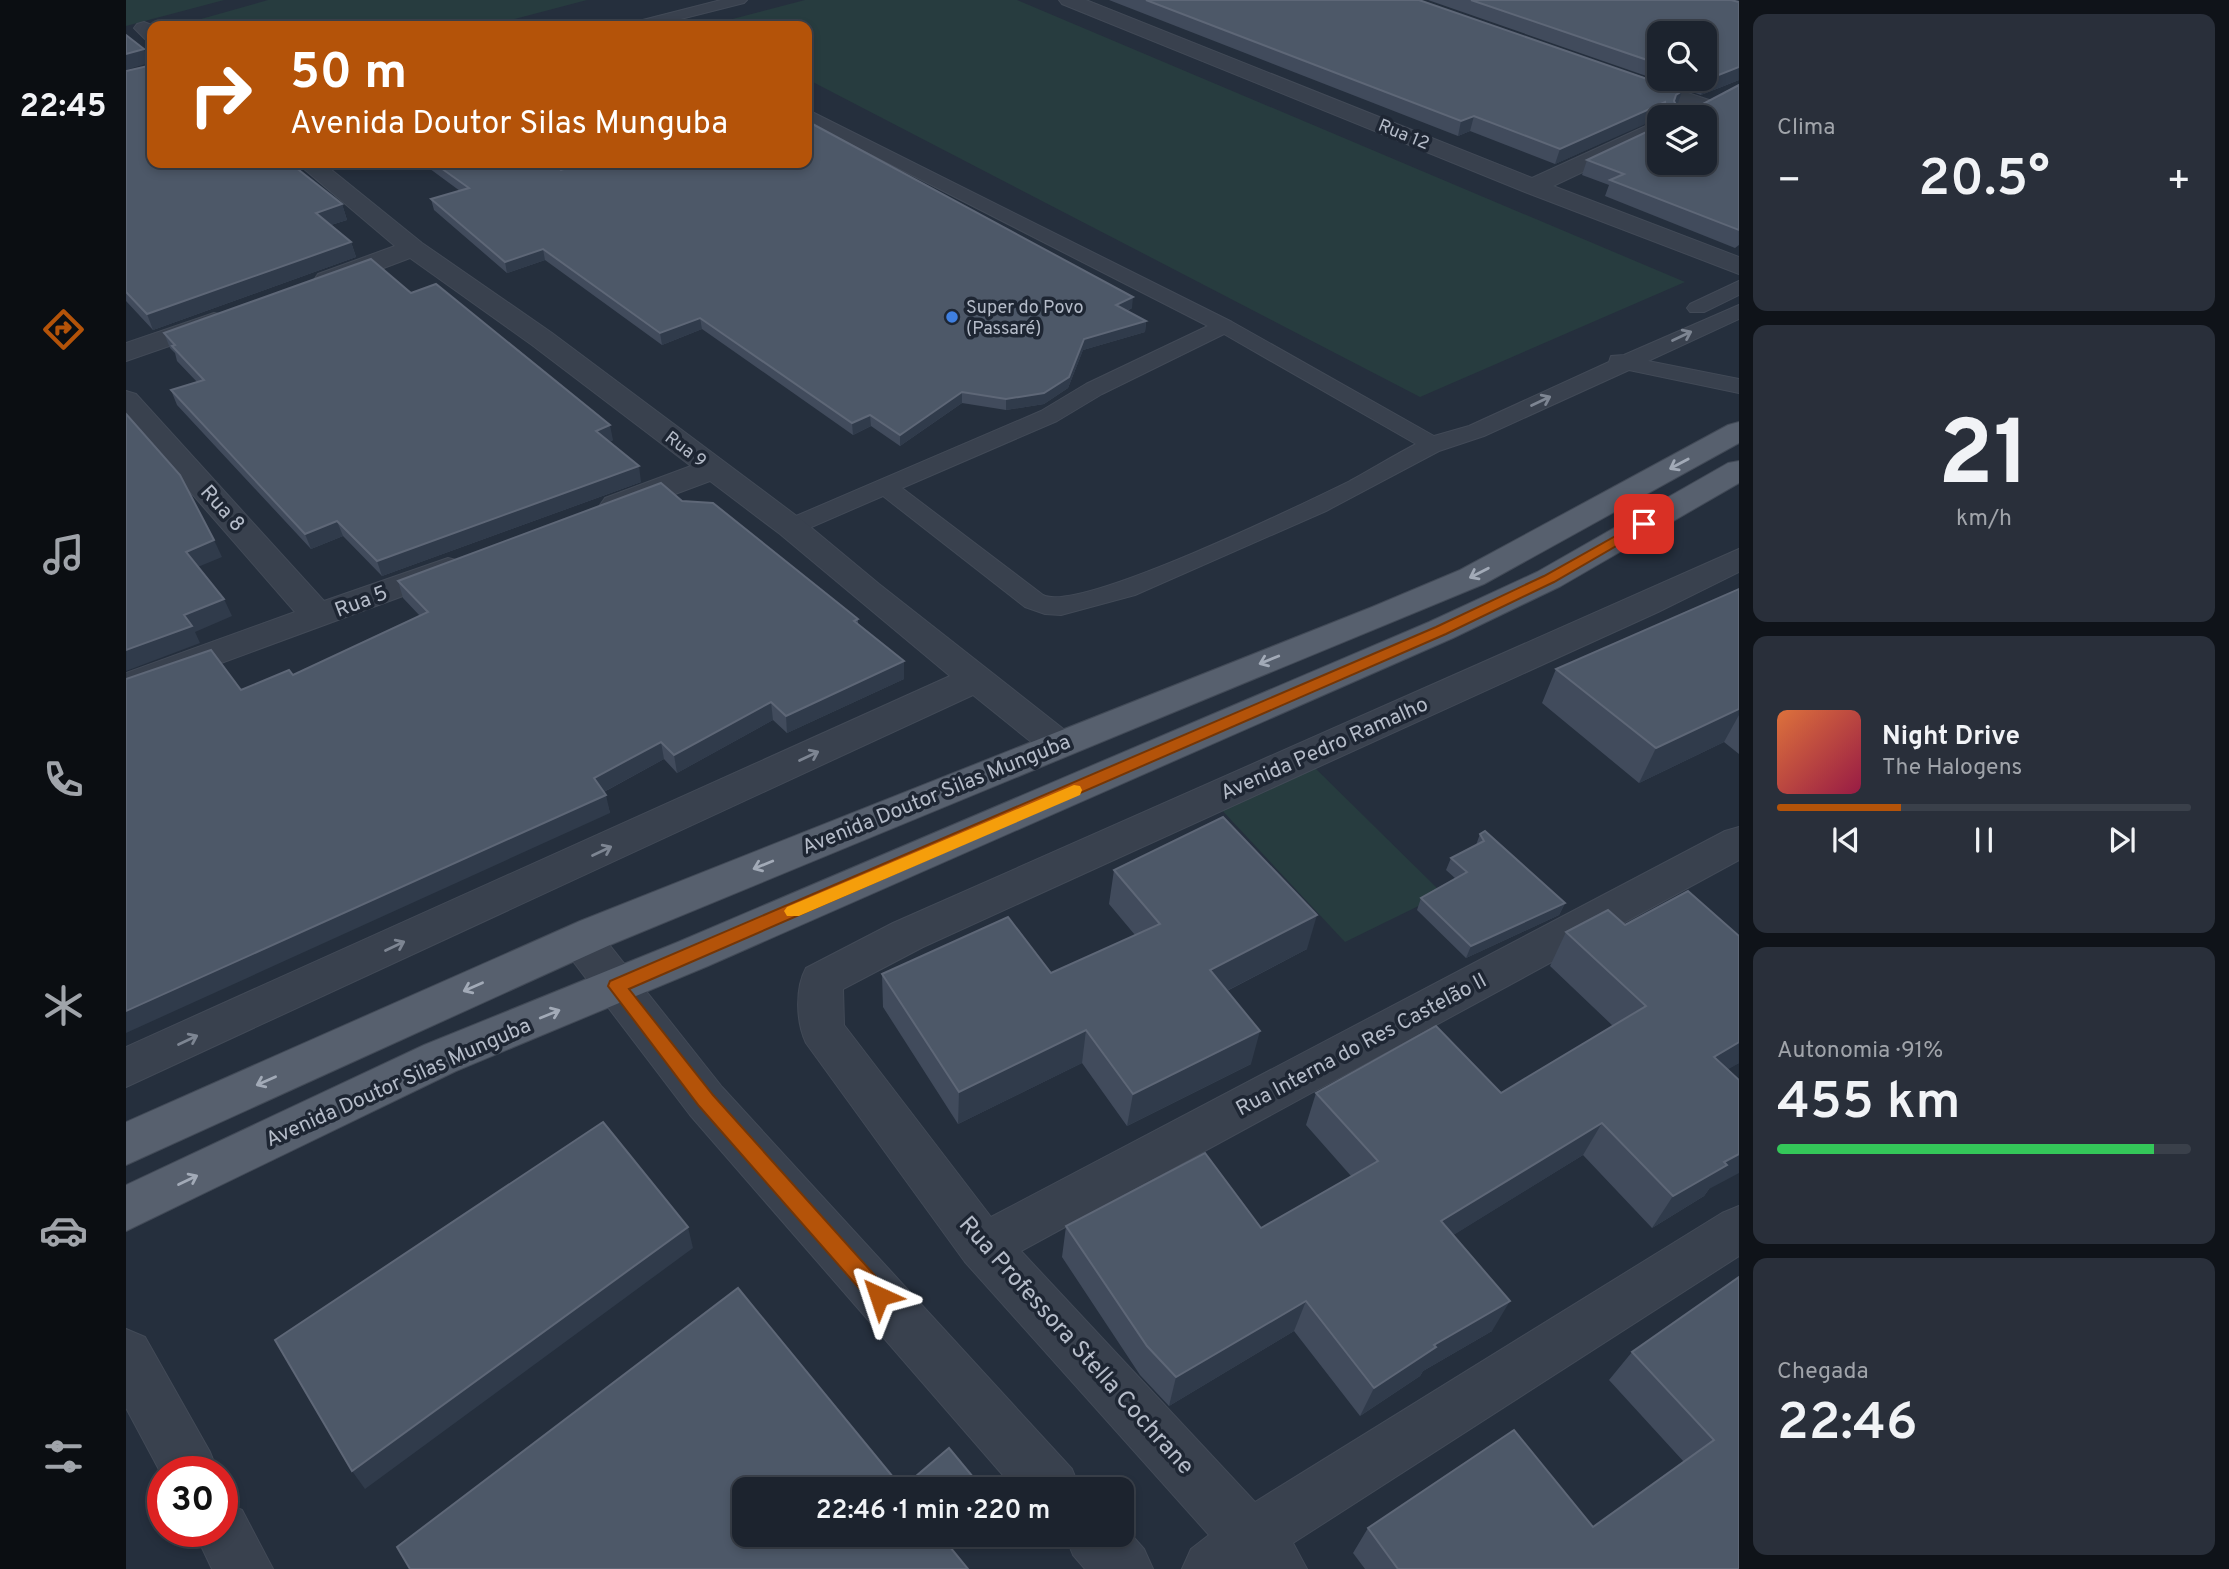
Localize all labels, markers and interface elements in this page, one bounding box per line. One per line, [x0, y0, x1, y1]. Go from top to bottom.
map controls [1647, 21, 1717, 175]
button: search [1647, 21, 1717, 91]
text: 50 m [290, 44, 407, 106]
icon: right [175, 49, 266, 140]
text: 22:45 [19, 88, 107, 128]
text: Avenida Doutor Silas Munguba [290, 105, 728, 145]
button: layers [1647, 105, 1717, 175]
text: Clima [1777, 114, 1835, 143]
street label: Rua 12 [1374, 115, 1432, 156]
text: 20.5° [1918, 148, 2050, 214]
text: − [1777, 158, 1802, 207]
text: + [2166, 158, 2191, 207]
place label: Super do Povo (Passaré) [966, 297, 1084, 341]
icon: directions [39, 305, 88, 354]
marker: Super do Povo (Passaré) [944, 309, 960, 325]
one-way arrow [1671, 329, 1692, 342]
one-way arrow [1530, 394, 1551, 407]
text: 21 [1938, 402, 2030, 517]
street label: Rua 9 [660, 427, 711, 473]
one-way arrow [1669, 457, 1690, 471]
street label: Rua 8 [194, 480, 250, 538]
pin [1614, 494, 1674, 554]
icon: arrive [1625, 505, 1663, 543]
text: km/h [1956, 505, 2012, 534]
icon: music [39, 530, 88, 579]
one-way arrow [1469, 566, 1490, 580]
street label: Rua 5 [331, 580, 392, 625]
one-way arrow [1259, 655, 1281, 668]
street label: Avenida Pedro Ramalho [1216, 691, 1433, 807]
text: Night Drive [1882, 721, 2020, 754]
street label: Avenida Doutor Silas Munguba [798, 729, 1075, 862]
one-way arrow [798, 749, 819, 762]
text: The Halogens [1882, 754, 2022, 783]
icon: phone [39, 755, 88, 804]
icon: previous [1827, 821, 1865, 859]
icon: pause [1965, 821, 2003, 859]
icon: next [2103, 821, 2141, 859]
one-way arrow [591, 844, 612, 857]
one-way arrow [753, 859, 775, 872]
one-way arrow [384, 939, 405, 952]
street label: Rua Interna do Res Castelão II [1232, 968, 1492, 1123]
icon: climate [39, 981, 88, 1030]
one-way arrow [463, 981, 485, 994]
one-way arrow [539, 1006, 560, 1019]
street label: Avenida Doutor Silas Munguba [262, 1013, 535, 1154]
one-way arrow [177, 1033, 198, 1046]
text: Autonomia · 91% [1777, 1037, 1943, 1066]
text: 455 km [1777, 1071, 1960, 1137]
one-way arrow [256, 1075, 277, 1088]
one-way arrow [177, 1172, 198, 1185]
icon: car [39, 1206, 88, 1255]
street label: Rua Professora Stella Cochrane [951, 1211, 1200, 1482]
position arrow [842, 1259, 916, 1333]
text: Chegada [1777, 1358, 1869, 1387]
text: 22:46 [1777, 1392, 1918, 1458]
icon: filters [39, 1432, 88, 1481]
speed limit sign: 30 [147, 1456, 238, 1547]
text: 22:46 · 1 min · 220 m [816, 1495, 1050, 1528]

